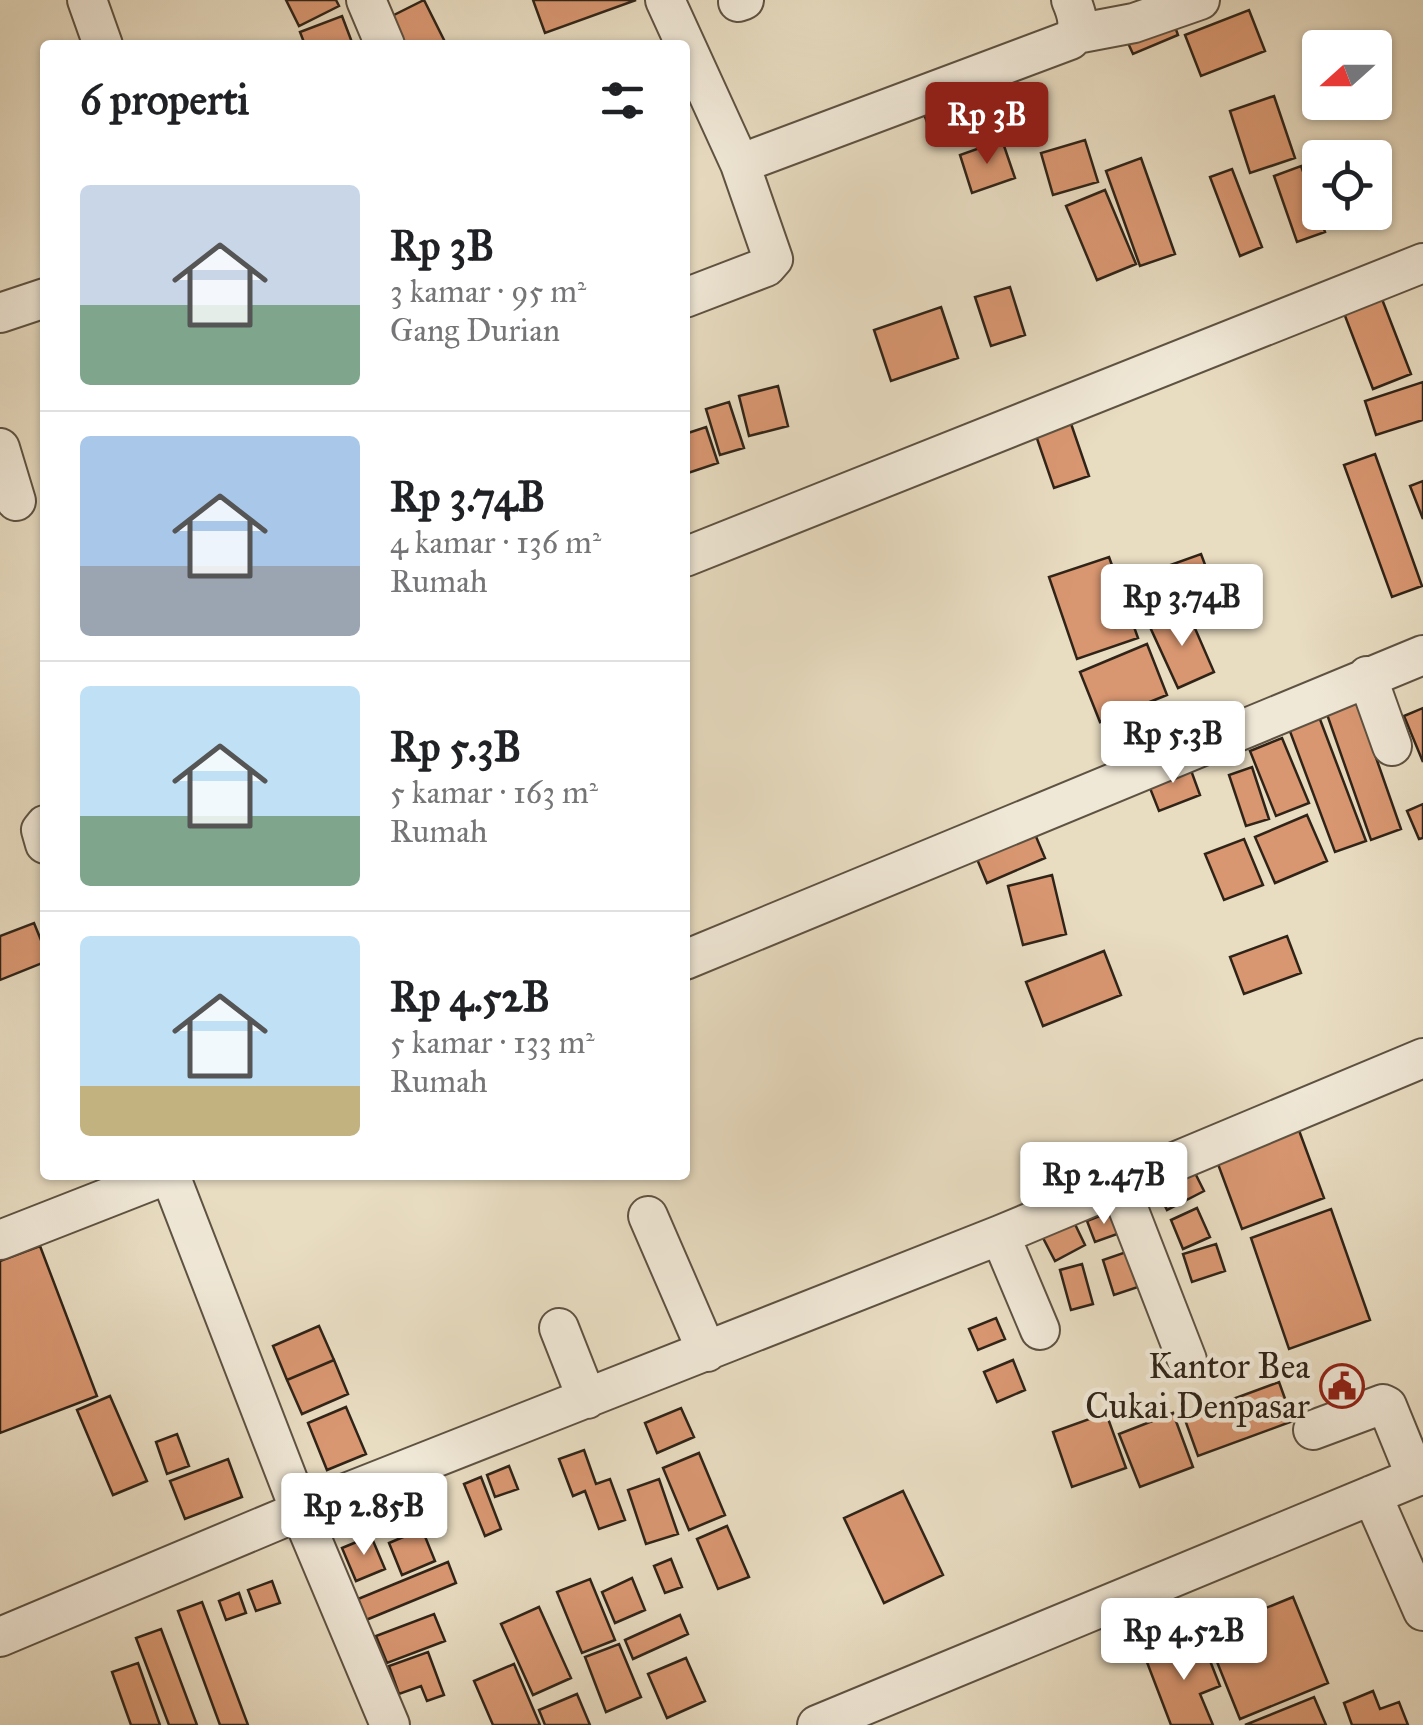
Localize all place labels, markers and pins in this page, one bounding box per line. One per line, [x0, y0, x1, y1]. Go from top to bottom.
pin: Rp 3B [917, 82, 1057, 167]
pin: Rp 3.74B [1079, 564, 1285, 649]
pin: Rp 5.3B [1081, 701, 1265, 786]
pin: Rp 2.47B [1001, 1142, 1207, 1227]
place label: Kantor Bea Cukai Denpasar [1085, 1345, 1311, 1428]
public building icon: Kantor Bea Cukai Denpasar [1319, 1363, 1365, 1409]
pin: Rp 2.85B [261, 1473, 467, 1558]
pin: Rp 4.52B [1081, 1598, 1287, 1683]

